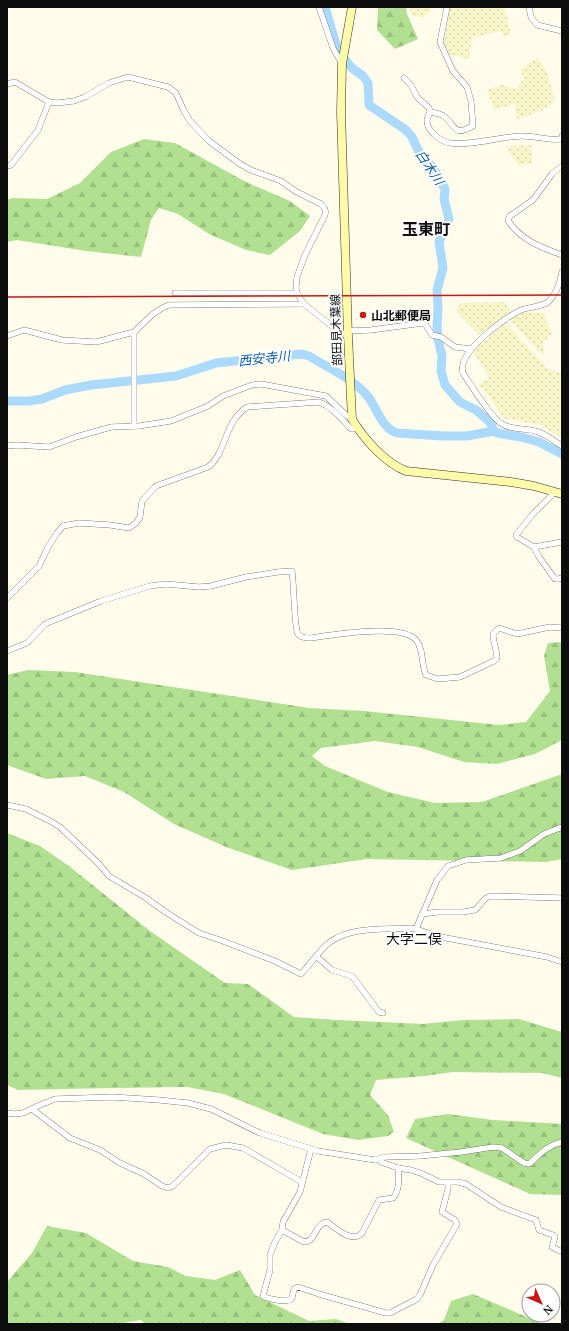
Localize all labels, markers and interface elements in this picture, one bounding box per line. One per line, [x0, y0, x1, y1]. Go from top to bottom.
water label: 白木川 [412, 146, 449, 190]
district label: 玉東町 [402, 218, 450, 240]
street label: 部田見木葉線 [327, 294, 345, 366]
place label: 山北郵便局 [371, 308, 431, 323]
marker: 山北郵便局 [358, 310, 368, 320]
water label: 西安寺川 [237, 346, 293, 370]
district label: 大字二俣 [386, 929, 442, 948]
north arrow [521, 1283, 561, 1323]
text: N [540, 1302, 556, 1318]

